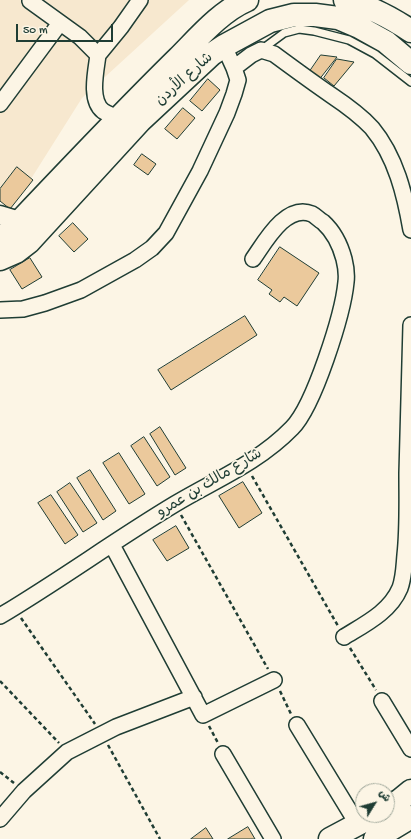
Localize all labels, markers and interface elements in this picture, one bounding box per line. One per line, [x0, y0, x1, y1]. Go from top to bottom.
scale bar [18, 16, 115, 42]
text: 50 m [23, 24, 48, 38]
street label: شارع الأردن [152, 49, 218, 111]
street label: شارع مالك بن عمرو [154, 446, 266, 522]
north arrow [355, 783, 395, 823]
text: ش [375, 788, 392, 805]

